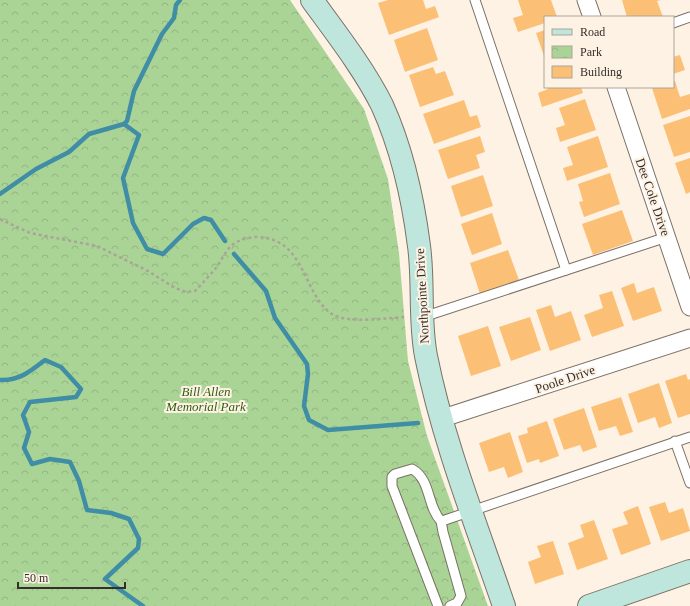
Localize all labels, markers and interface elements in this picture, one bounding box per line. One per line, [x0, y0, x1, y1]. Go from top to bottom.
legend [544, 16, 674, 88]
text: Road [580, 25, 605, 39]
text: Park [580, 45, 602, 59]
text: Building [580, 65, 622, 79]
street label: Dee Cole Drive [633, 156, 673, 238]
street label: Northpointe Drive [412, 248, 432, 344]
street label: Poole Drive [533, 362, 597, 396]
park label: Bill Allen Memorial Park [165, 384, 246, 414]
scale bar [18, 564, 125, 590]
text: 50 m [24, 571, 49, 585]

